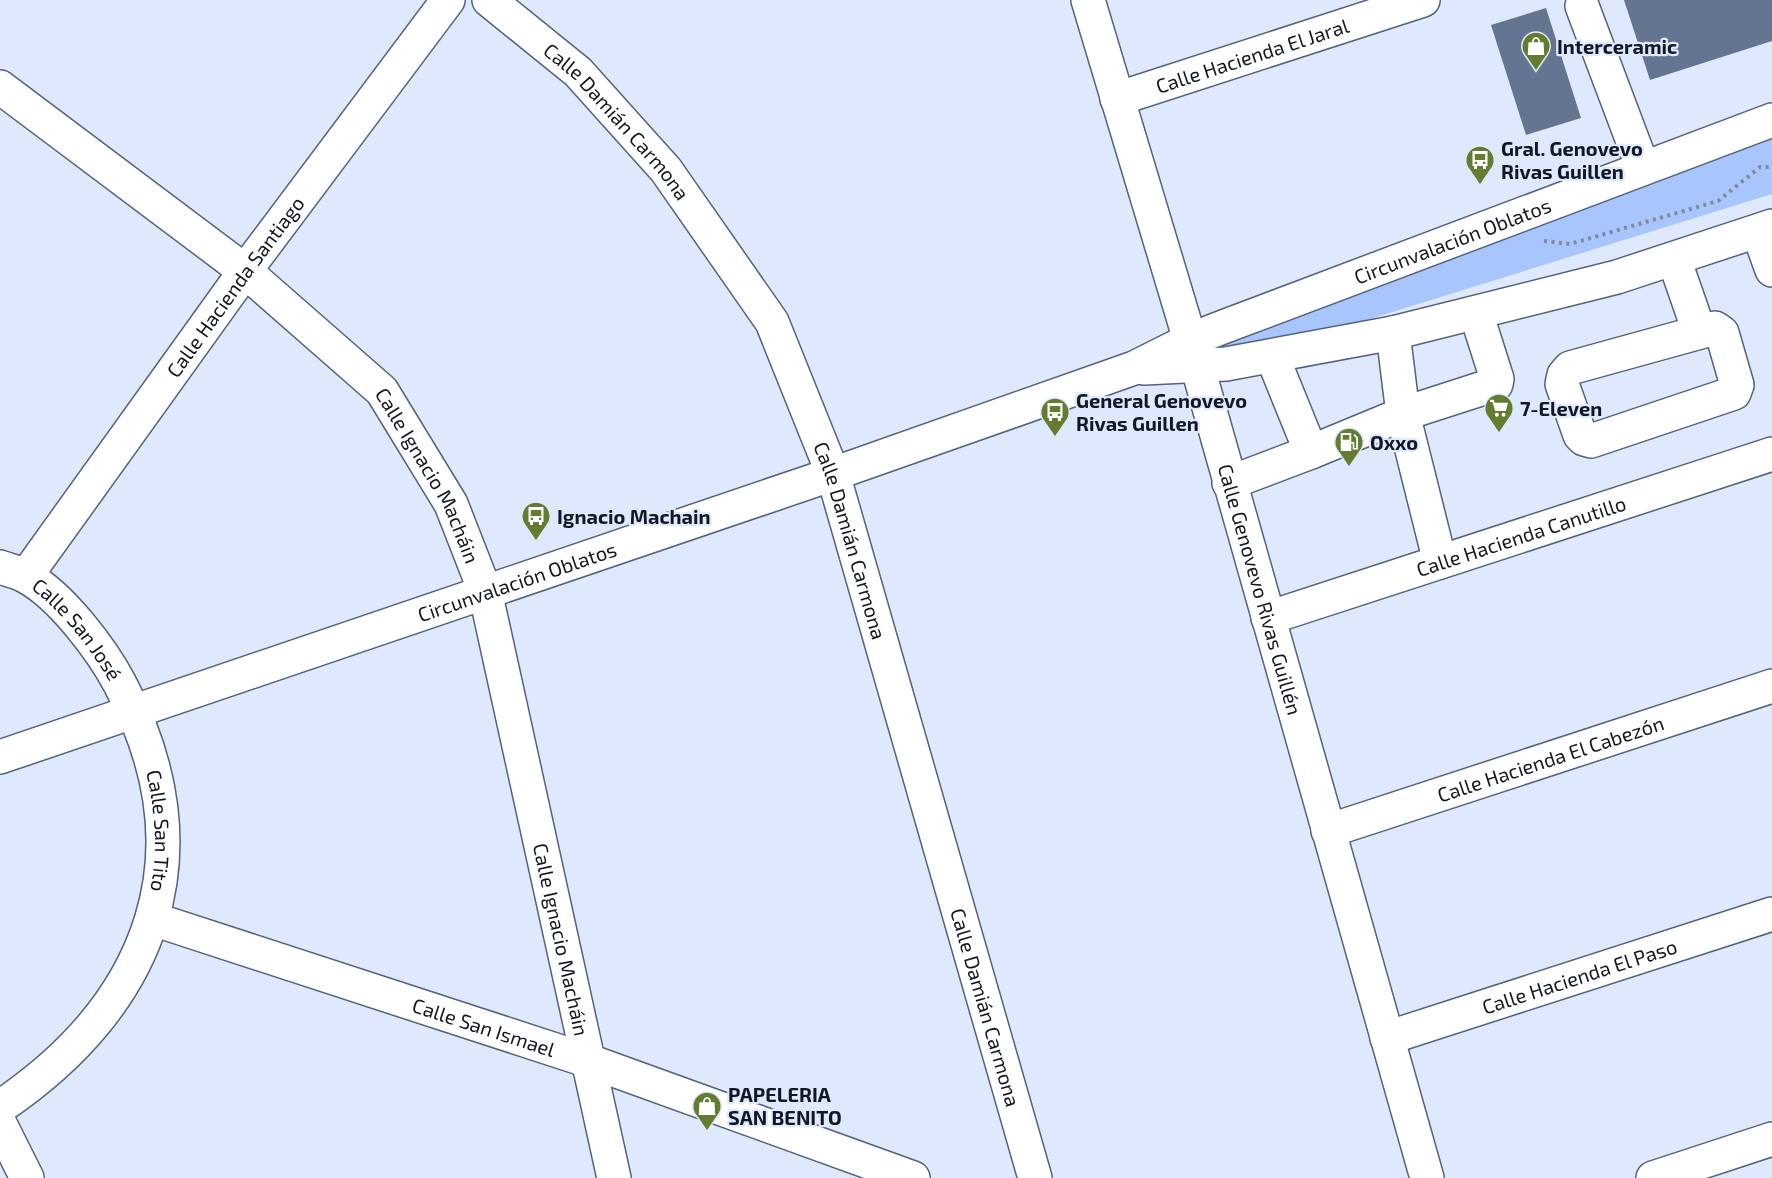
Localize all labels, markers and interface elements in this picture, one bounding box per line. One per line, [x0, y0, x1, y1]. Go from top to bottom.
street label: Calle Hacienda El Jaral [1153, 13, 1352, 98]
shop icon: Interceramic [1520, 30, 1552, 72]
place label: Interceramic [1557, 34, 1677, 58]
street label: Calle Damián Carmona [539, 37, 695, 204]
place label: Gral. Genovevo Rivas Guillen [1501, 136, 1643, 183]
bus stop icon: Gral. Genovevo Rivas Guillen [1464, 144, 1496, 186]
street label: Calle Hacienda Santiago [161, 191, 309, 381]
street label: Circunvalación Oblatos [1351, 193, 1554, 289]
street label: Calle Ignacio Macháin [371, 383, 485, 566]
place label: General Genovevo Rivas Guillen [1076, 388, 1247, 435]
supermarket icon: 7-Eleven [1483, 392, 1515, 434]
bus stop icon: General Genovevo Rivas Guillen [1039, 396, 1071, 438]
place label: 7-Eleven [1520, 396, 1602, 420]
fuel station icon: Oxxo [1333, 426, 1365, 468]
place label: Oxxo [1370, 430, 1418, 454]
street label: Calle Damián Carmona [809, 438, 892, 642]
street label: Calle Genovevo Rivas Guillén [1214, 461, 1307, 718]
street label: Calle Hacienda Canutillo [1413, 490, 1629, 581]
bus stop icon: Ignacio Machain [520, 500, 552, 542]
place label: Ignacio Machain [557, 504, 711, 528]
street label: Circunvalación Oblatos [414, 536, 620, 626]
street label: Calle San José [28, 573, 127, 684]
street label: Calle Hacienda El Cabezón [1434, 710, 1667, 807]
street label: Calle San Tito [142, 767, 175, 894]
street label: Calle Ignacio Macháin [529, 841, 594, 1038]
street label: Calle Damián Carmona [946, 905, 1026, 1109]
street label: Calle Hacienda El Paso [1479, 933, 1680, 1019]
street label: Calle San Ismael [410, 992, 558, 1061]
place label: PAPELERIA SAN BENITO [728, 1082, 842, 1129]
shop icon: PAPELERIA SAN BENITO [691, 1090, 723, 1132]

